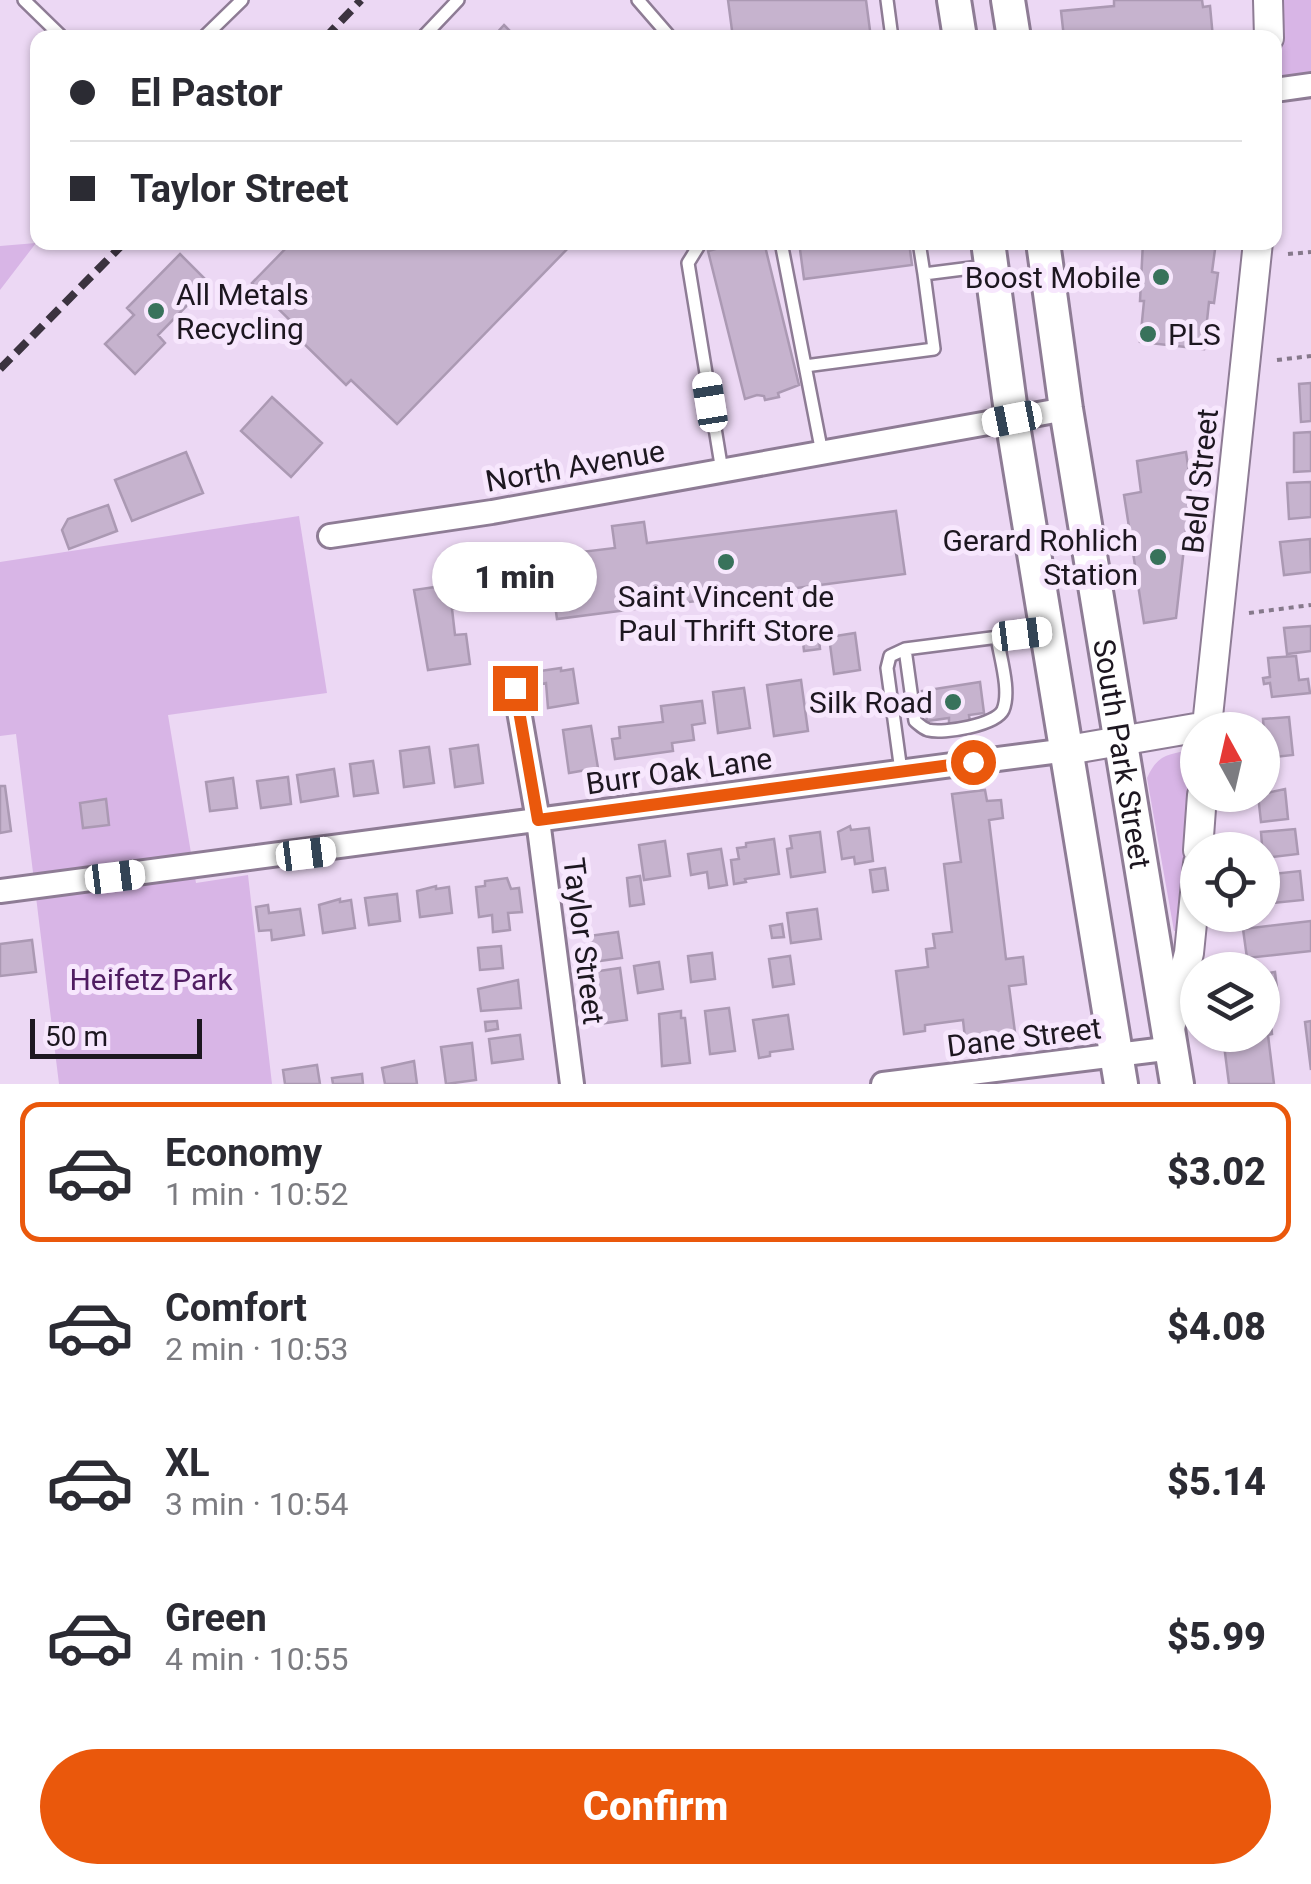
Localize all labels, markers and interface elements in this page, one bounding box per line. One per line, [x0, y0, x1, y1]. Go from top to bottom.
text: El Pastor [130, 71, 283, 115]
text: Taylor Street [130, 167, 349, 211]
place label: Boost Mobile [965, 260, 1141, 295]
marker: Boost Mobile [1150, 266, 1172, 288]
place label: All Metals Recycling [176, 277, 309, 346]
marker: All Metals Recycling [145, 300, 167, 322]
place label: PLS [1168, 317, 1221, 352]
marker: PLS [1137, 323, 1159, 345]
car [690, 370, 730, 434]
car [980, 399, 1044, 439]
street label: Beld Street [1175, 407, 1225, 555]
street label: North Avenue [483, 433, 667, 499]
place label: Gerard Rohlich Station [943, 523, 1138, 592]
callout: 1 min [432, 543, 598, 613]
marker: Gerard Rohlich Station [1147, 546, 1169, 568]
marker: Saint Vincent de Paul Thrift Store [715, 551, 737, 573]
text: 1 min [474, 558, 555, 596]
place label: Saint Vincent de Paul Thrift Store [618, 579, 834, 648]
car [990, 615, 1054, 653]
street label: South Park Street [1087, 636, 1159, 871]
route end [493, 666, 538, 711]
place label: Silk Road [809, 685, 933, 720]
marker: Silk Road [942, 691, 964, 713]
north arrow [1180, 712, 1280, 812]
map controls [1180, 712, 1280, 1052]
route start [951, 740, 996, 785]
street label: Burr Oak Lane [584, 741, 774, 801]
button: locate [1180, 832, 1280, 932]
car [274, 835, 338, 873]
street label: Taylor Street [556, 856, 612, 1026]
car [83, 858, 147, 896]
button: layers [1180, 952, 1280, 1052]
park label: Heifetz Park [69, 962, 233, 997]
street label: Dane Street [945, 1010, 1103, 1064]
scale bar [30, 1014, 202, 1058]
text: 50 m [45, 1020, 108, 1053]
icon: car [45, 1127, 135, 1217]
text: Economy [165, 1131, 322, 1175]
text: $3.02 [1167, 1150, 1266, 1194]
text: 1 min · 10:52 [165, 1175, 348, 1213]
icon: car [45, 1282, 135, 1372]
text: Comfort [165, 1286, 307, 1330]
text: $4.08 [1167, 1305, 1266, 1349]
text: 2 min · 10:53 [165, 1330, 348, 1368]
icon: car [45, 1437, 135, 1527]
text: XL [165, 1441, 210, 1485]
text: $5.14 [1167, 1460, 1266, 1504]
text: 3 min · 10:54 [165, 1485, 348, 1523]
icon: car [45, 1592, 135, 1682]
text: Green [165, 1596, 267, 1640]
text: $5.99 [1167, 1615, 1266, 1659]
text: 4 min · 10:55 [165, 1640, 348, 1678]
button: Confirm [40, 1749, 1271, 1864]

